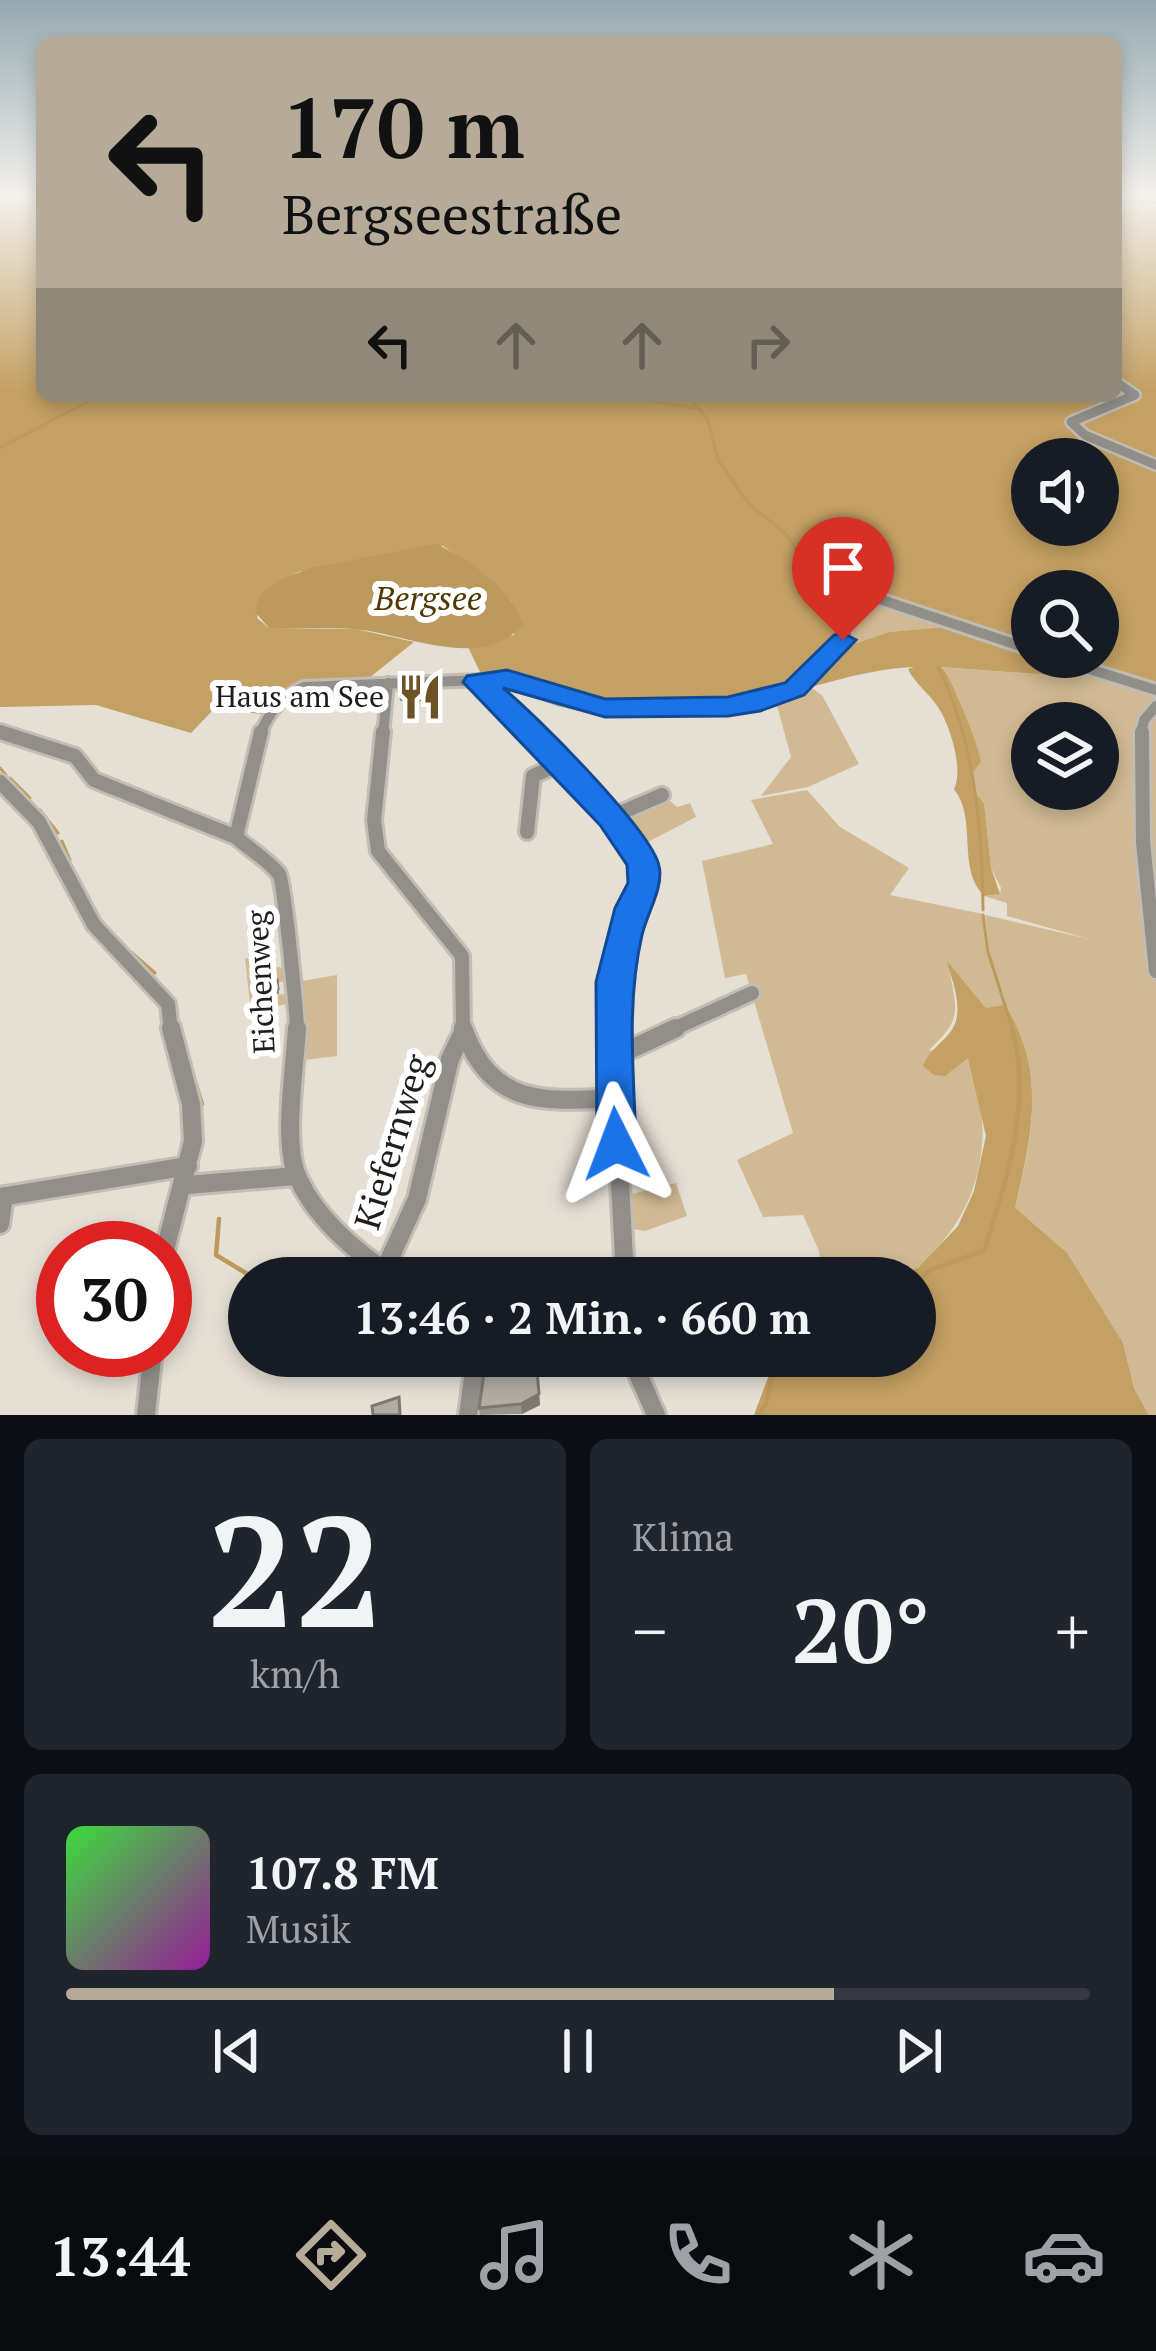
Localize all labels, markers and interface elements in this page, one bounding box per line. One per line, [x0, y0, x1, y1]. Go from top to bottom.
text: 170 m [282, 71, 525, 182]
icon: left [84, 84, 240, 240]
text: Bergseestraße [282, 178, 622, 249]
icon: left [357, 312, 423, 378]
icon: ahead [483, 312, 549, 378]
icon: ahead [609, 312, 675, 378]
icon: right [735, 312, 801, 378]
map controls [1011, 438, 1119, 810]
button: sound [1011, 438, 1119, 546]
pin [792, 517, 894, 640]
icon: arrive [810, 535, 876, 601]
button: search [1011, 570, 1119, 678]
water label: Bergsee [373, 576, 482, 619]
restaurant icon: Haus am See [395, 672, 445, 722]
place label: Haus am See [215, 676, 384, 716]
button: layers [1011, 702, 1119, 810]
street label: Eichenweg [236, 908, 284, 1055]
street label: Kiefernweg [343, 1048, 441, 1235]
position arrow [553, 1081, 679, 1207]
speed limit sign: 30 [36, 1221, 192, 1377]
text: 13:46 · 2 Min. · 660 m [353, 1287, 811, 1347]
text: 22 [207, 1465, 383, 1672]
text: Klima [632, 1510, 734, 1562]
text: 20° [792, 1569, 930, 1689]
text: − [632, 1586, 667, 1674]
text: + [1055, 1586, 1090, 1674]
text: km/h [250, 1647, 340, 1699]
text: 107.8 FM [246, 1842, 439, 1902]
text: Musik [246, 1902, 351, 1954]
icon: previous [204, 2018, 270, 2084]
icon: pause [545, 2018, 611, 2084]
icon: next [886, 2018, 952, 2084]
icon: directions [289, 2213, 373, 2297]
icon: music [473, 2213, 557, 2297]
icon: phone [656, 2213, 740, 2297]
icon: climate [839, 2213, 923, 2297]
icon: car [1022, 2213, 1106, 2297]
text: 13:44 [50, 2220, 190, 2291]

